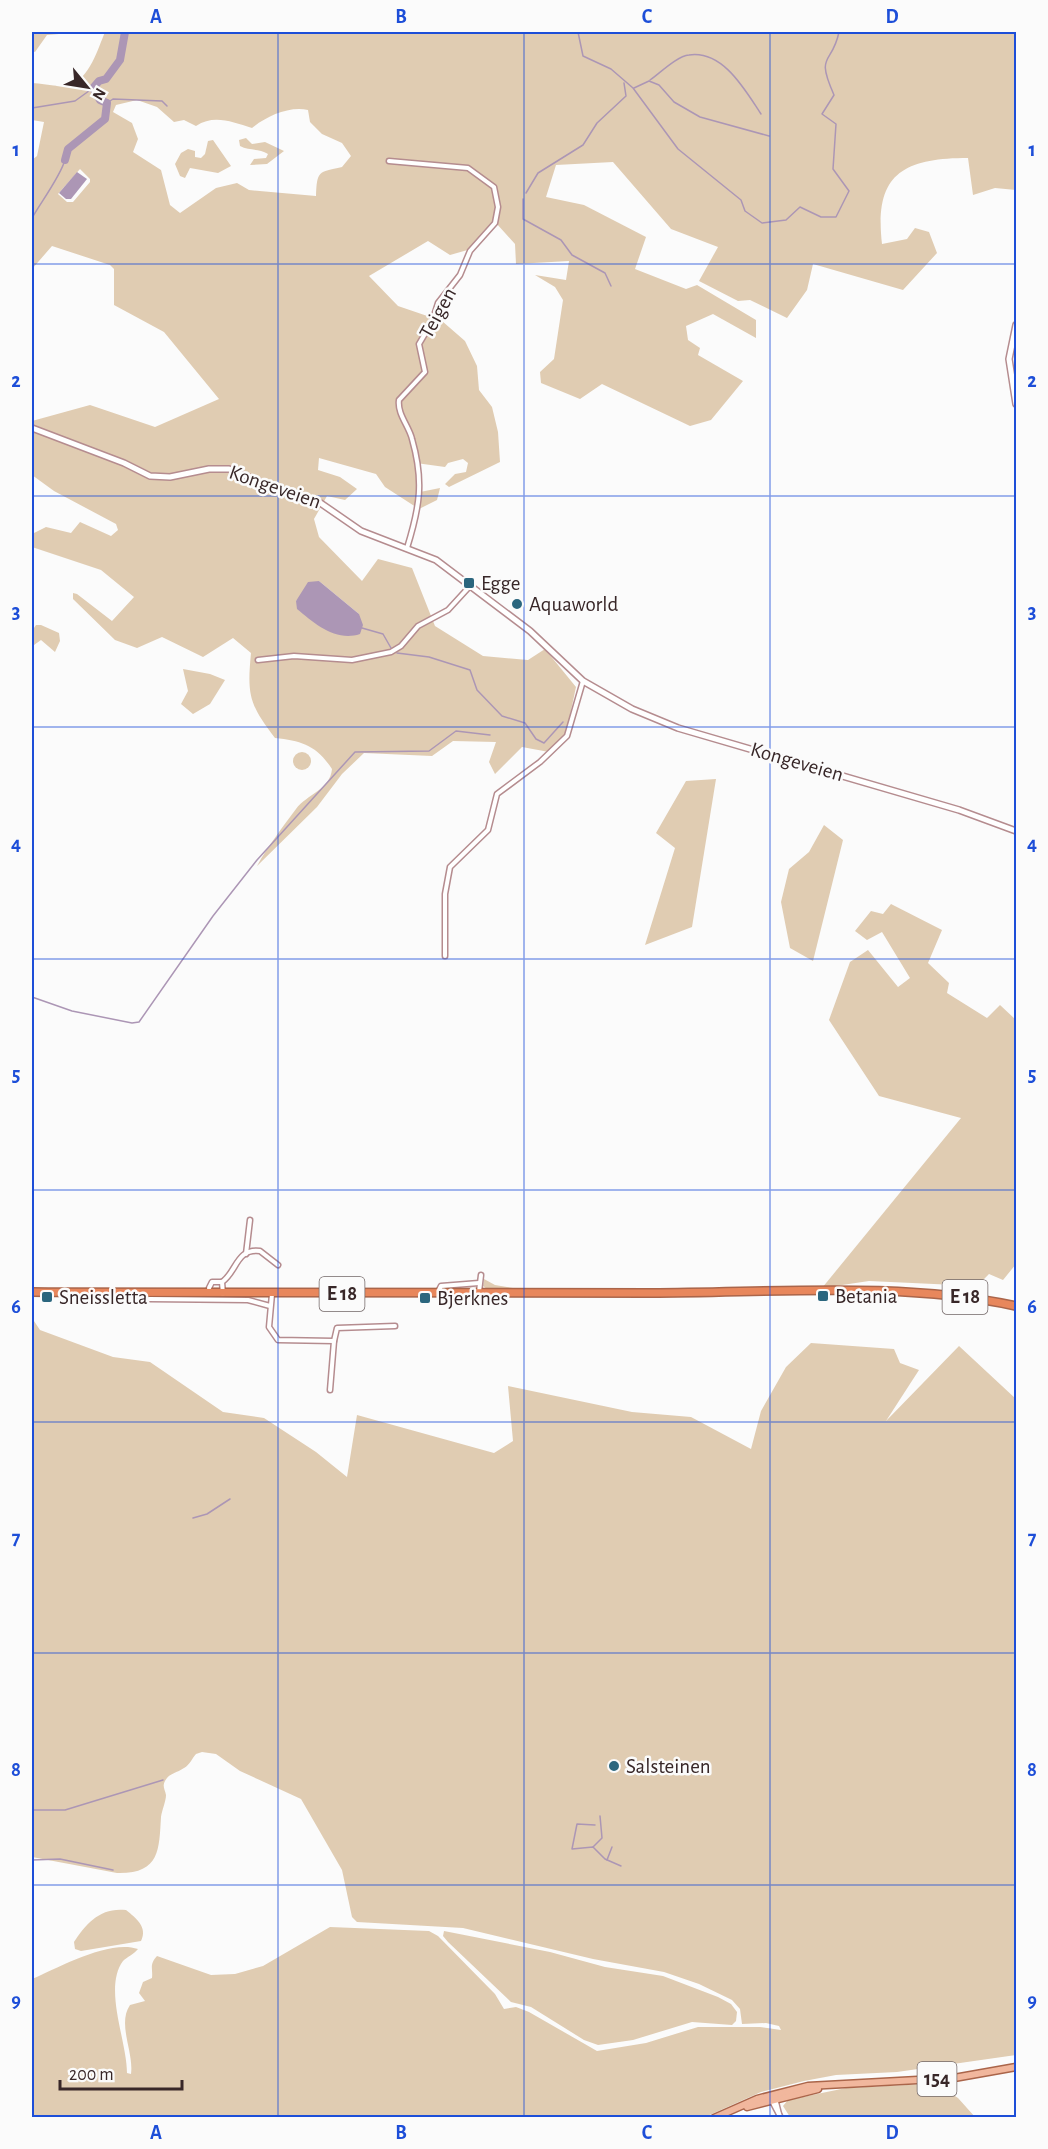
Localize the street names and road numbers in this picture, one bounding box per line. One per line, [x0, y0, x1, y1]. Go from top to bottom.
street label: Teigen [416, 284, 460, 342]
street label: Kongeveien [226, 461, 324, 513]
street label: Kongeveien [748, 739, 846, 785]
road number: E 18 [320, 1277, 364, 1311]
road number: E 18 [942, 1280, 988, 1314]
road number: 154 [918, 2062, 956, 2096]

